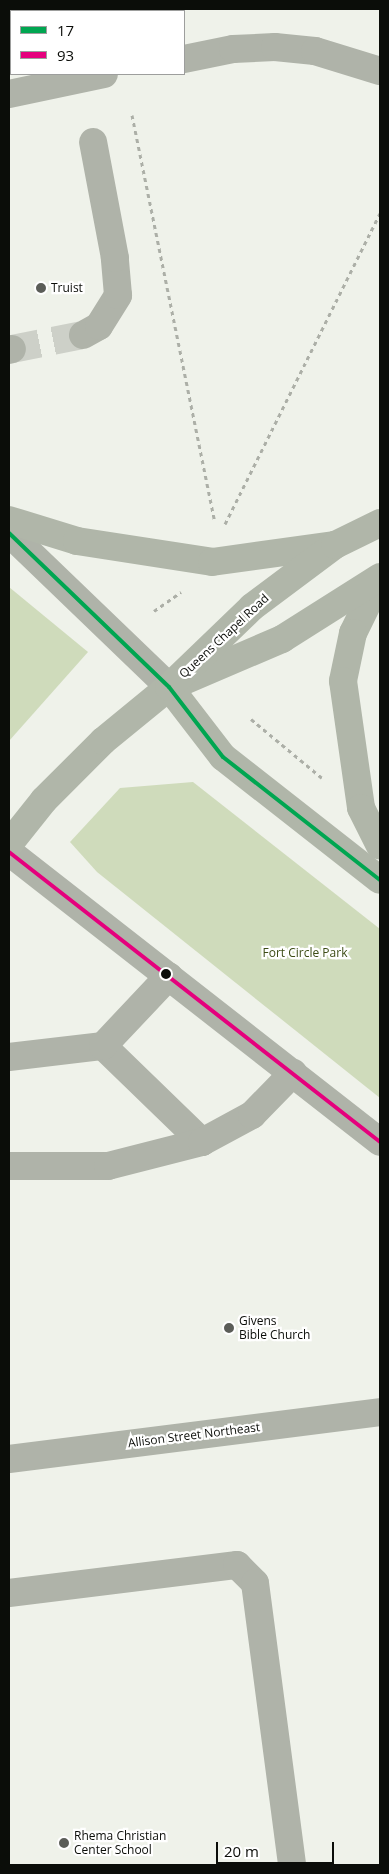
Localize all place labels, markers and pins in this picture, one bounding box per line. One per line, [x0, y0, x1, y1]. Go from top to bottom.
place label: Truist [51, 281, 83, 295]
marker: Truist [35, 282, 47, 294]
unlabelled marker [161, 969, 171, 979]
place label: Givens Bible Church [239, 1314, 310, 1342]
marker: Givens Bible Church [223, 1322, 235, 1334]
place label: Rhema Christian Center School [74, 1829, 166, 1857]
marker: Rhema Christian Center School [58, 1837, 70, 1849]

